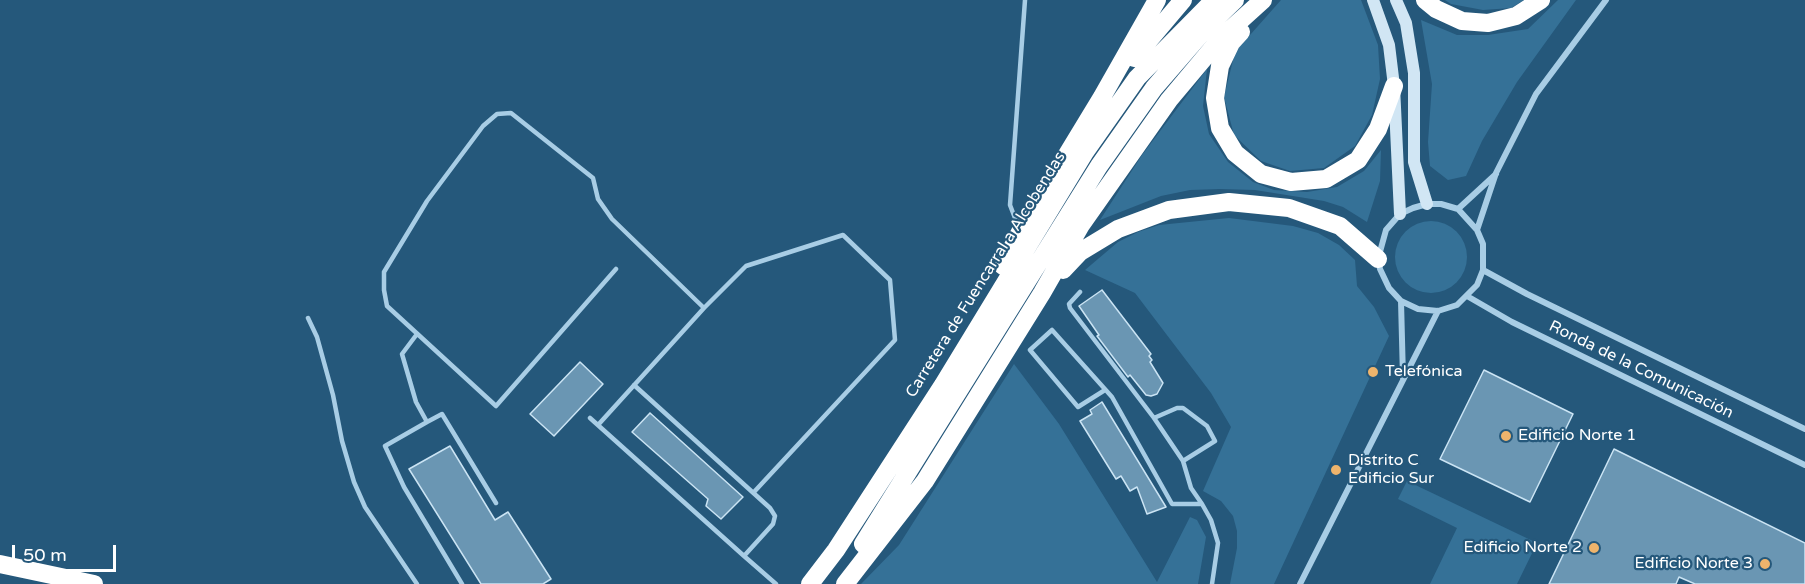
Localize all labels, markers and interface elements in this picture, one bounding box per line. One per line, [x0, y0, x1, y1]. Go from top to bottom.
street label: Carretera de Fuencarral a Alcobendas [902, 149, 1070, 401]
street label: Ronda de la Comunicación [1546, 317, 1736, 423]
place label: Telefónica [1385, 362, 1462, 382]
marker: Telefónica [1366, 365, 1380, 379]
place label: Edificio Norte 1 [1518, 426, 1636, 446]
marker: Edificio Norte 1 [1499, 429, 1513, 443]
place label: Distrito C Edificio Sur [1348, 451, 1434, 489]
marker: Distrito C Edificio Sur [1329, 463, 1343, 477]
scale bar [15, 533, 118, 571]
place label: Edificio Norte 2 [1464, 538, 1582, 558]
marker: Edificio Norte 2 [1587, 541, 1601, 555]
text: 50 m [23, 544, 67, 566]
place label: Edificio Norte 3 [1635, 554, 1753, 574]
marker: Edificio Norte 3 [1758, 557, 1772, 571]

